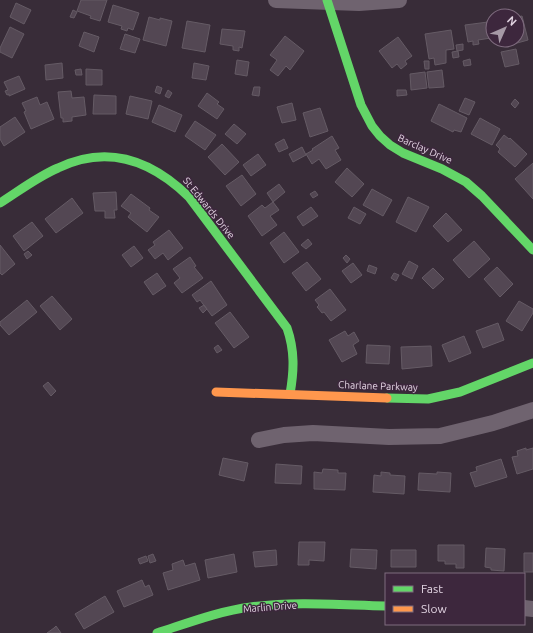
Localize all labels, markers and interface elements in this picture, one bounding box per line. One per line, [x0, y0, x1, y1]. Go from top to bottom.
north arrow [485, 8, 525, 48]
text: N [505, 14, 519, 28]
street label: Barclay Drive [396, 132, 454, 166]
street label: St Edwards Drive [181, 175, 237, 241]
street label: Charlane Parkway [338, 379, 418, 393]
legend [385, 573, 525, 625]
text: Fast [421, 582, 443, 595]
street label: Marlin Drive [243, 600, 297, 614]
text: Slow [421, 602, 447, 615]

